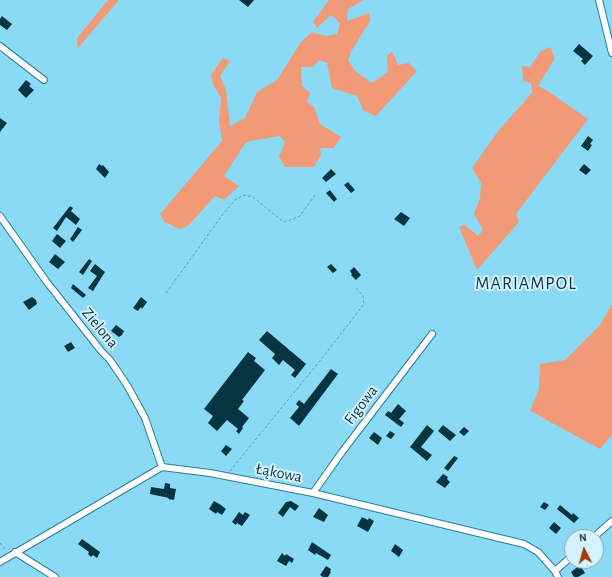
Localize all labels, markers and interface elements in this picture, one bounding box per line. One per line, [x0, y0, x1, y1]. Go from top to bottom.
district label: MARIAMPOL [475, 273, 577, 295]
street label: Zielona [78, 304, 122, 352]
street label: Figowa [340, 382, 382, 428]
street label: Łąkowa [254, 459, 304, 487]
north arrow [564, 529, 604, 569]
text: N [578, 532, 587, 543]

